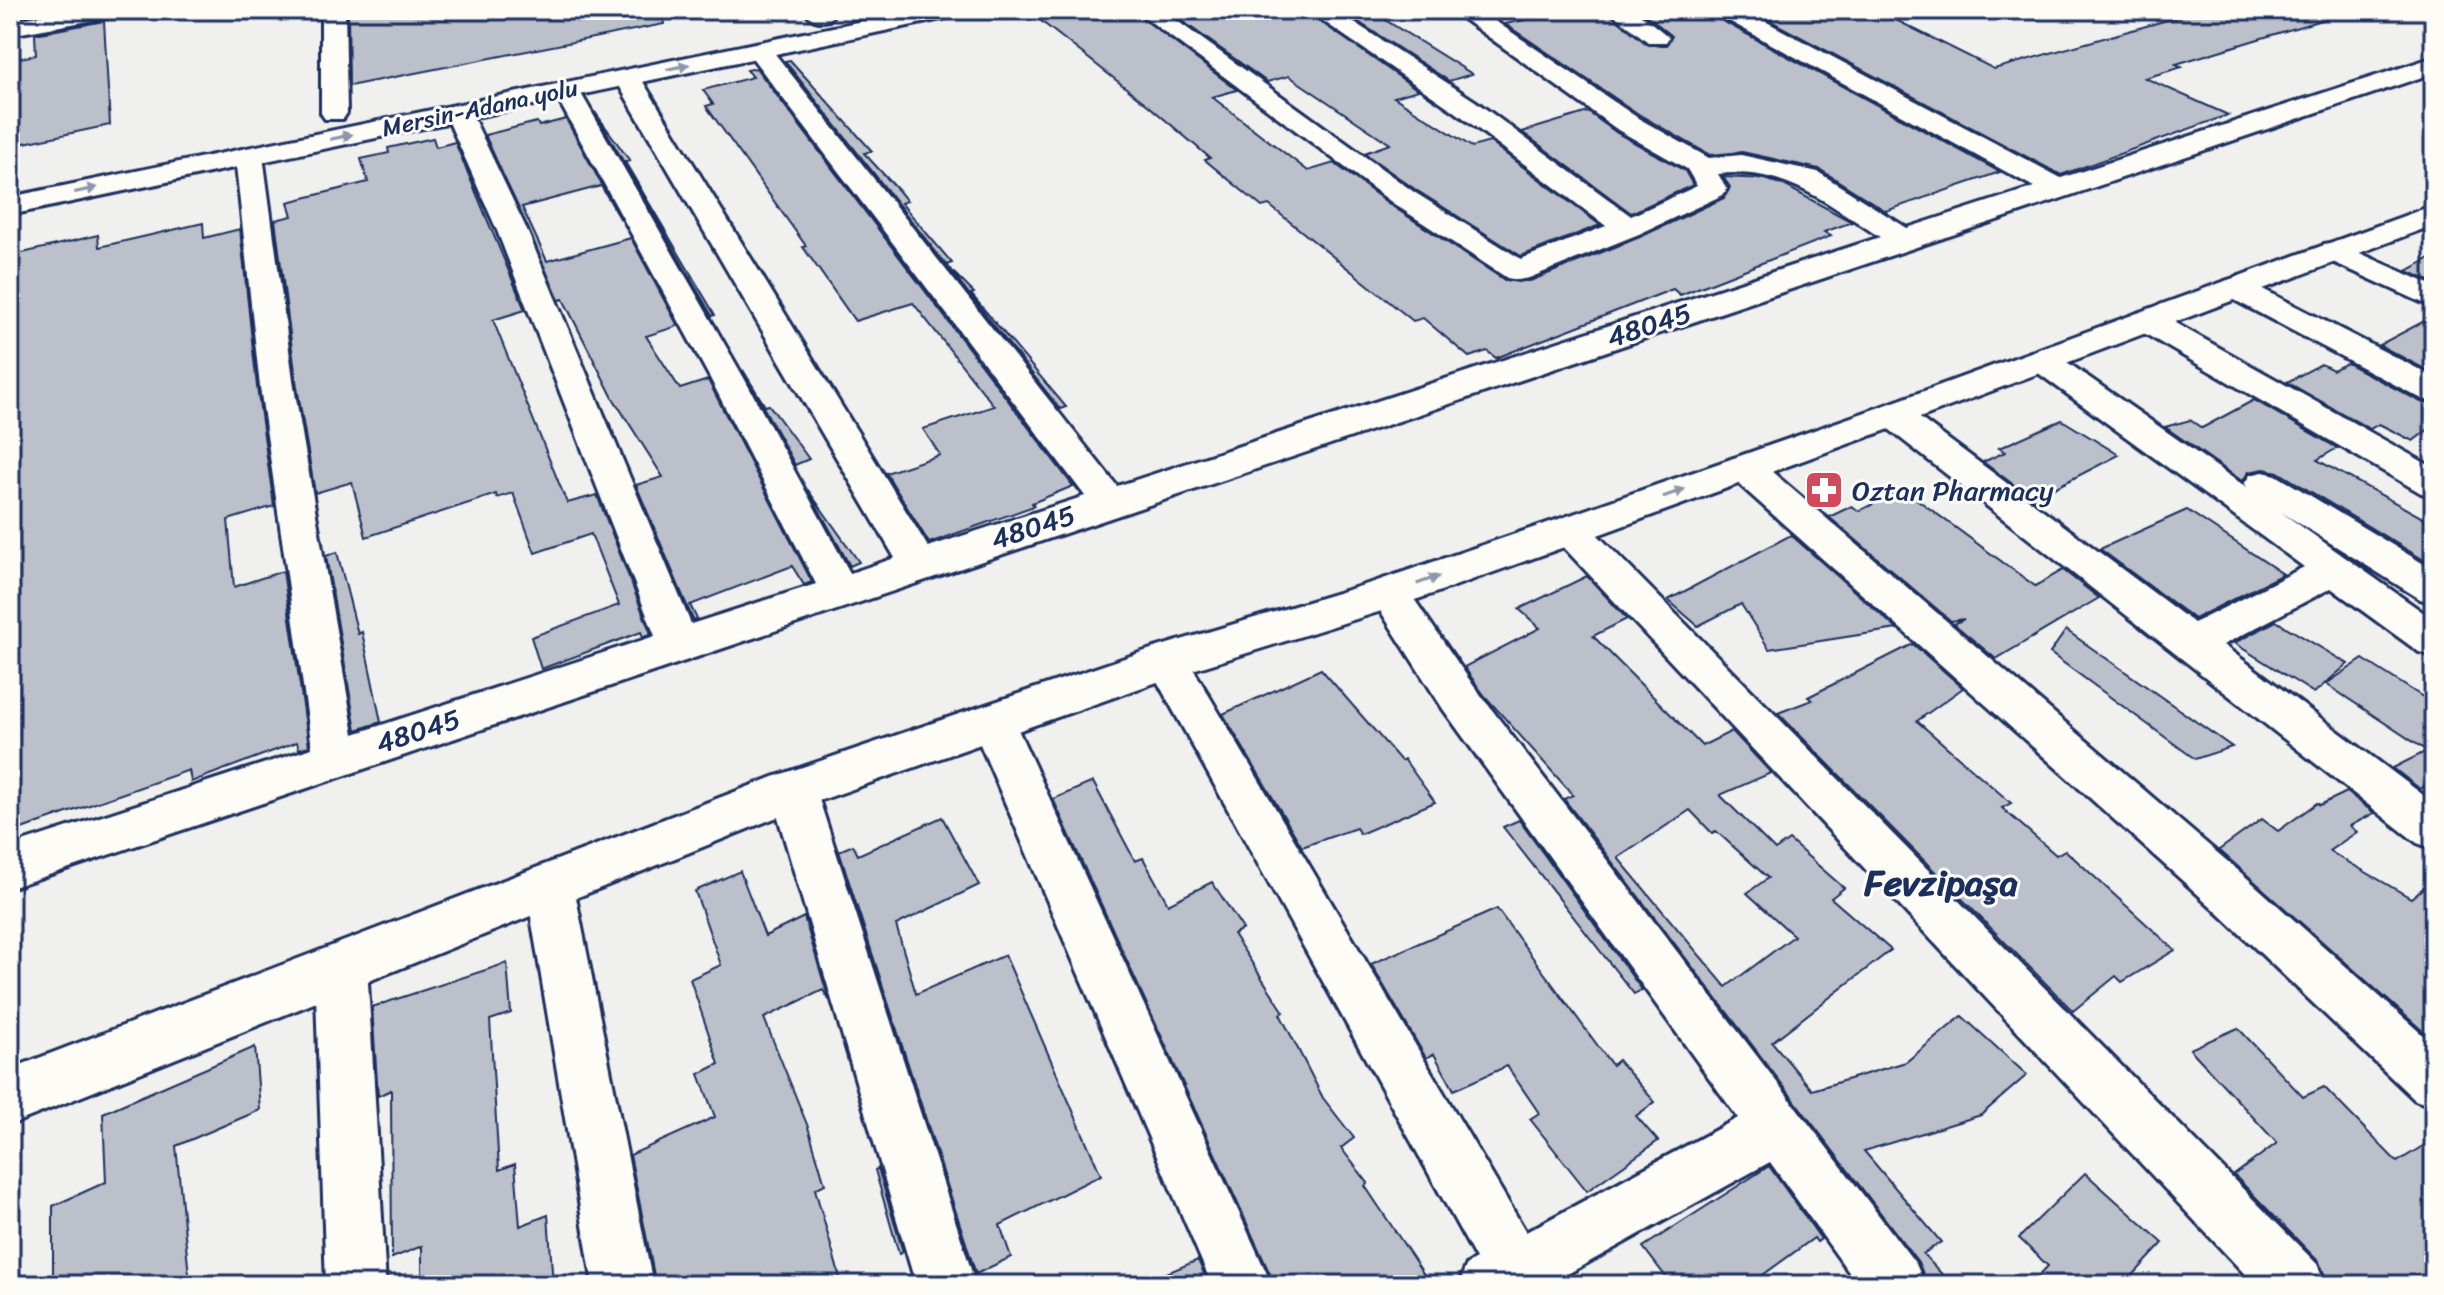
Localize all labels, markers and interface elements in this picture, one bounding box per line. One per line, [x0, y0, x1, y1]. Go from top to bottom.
one-way arrow [665, 60, 690, 73]
street label: Mersin-Adana yolu [378, 67, 582, 149]
one-way arrow [329, 130, 354, 143]
one-way arrow [74, 183, 99, 196]
street label: 48045 [1600, 288, 1698, 362]
place label: Oztan Pharmacy [1852, 466, 2054, 515]
pharmacy icon: Oztan Pharmacy [1803, 469, 1845, 511]
one-way arrow [1662, 487, 1686, 499]
street label: 48045 [984, 490, 1082, 564]
one-way arrow [1416, 573, 1440, 585]
street label: 48045 [369, 694, 467, 768]
district label: Fevzipaşa [1863, 851, 2018, 915]

